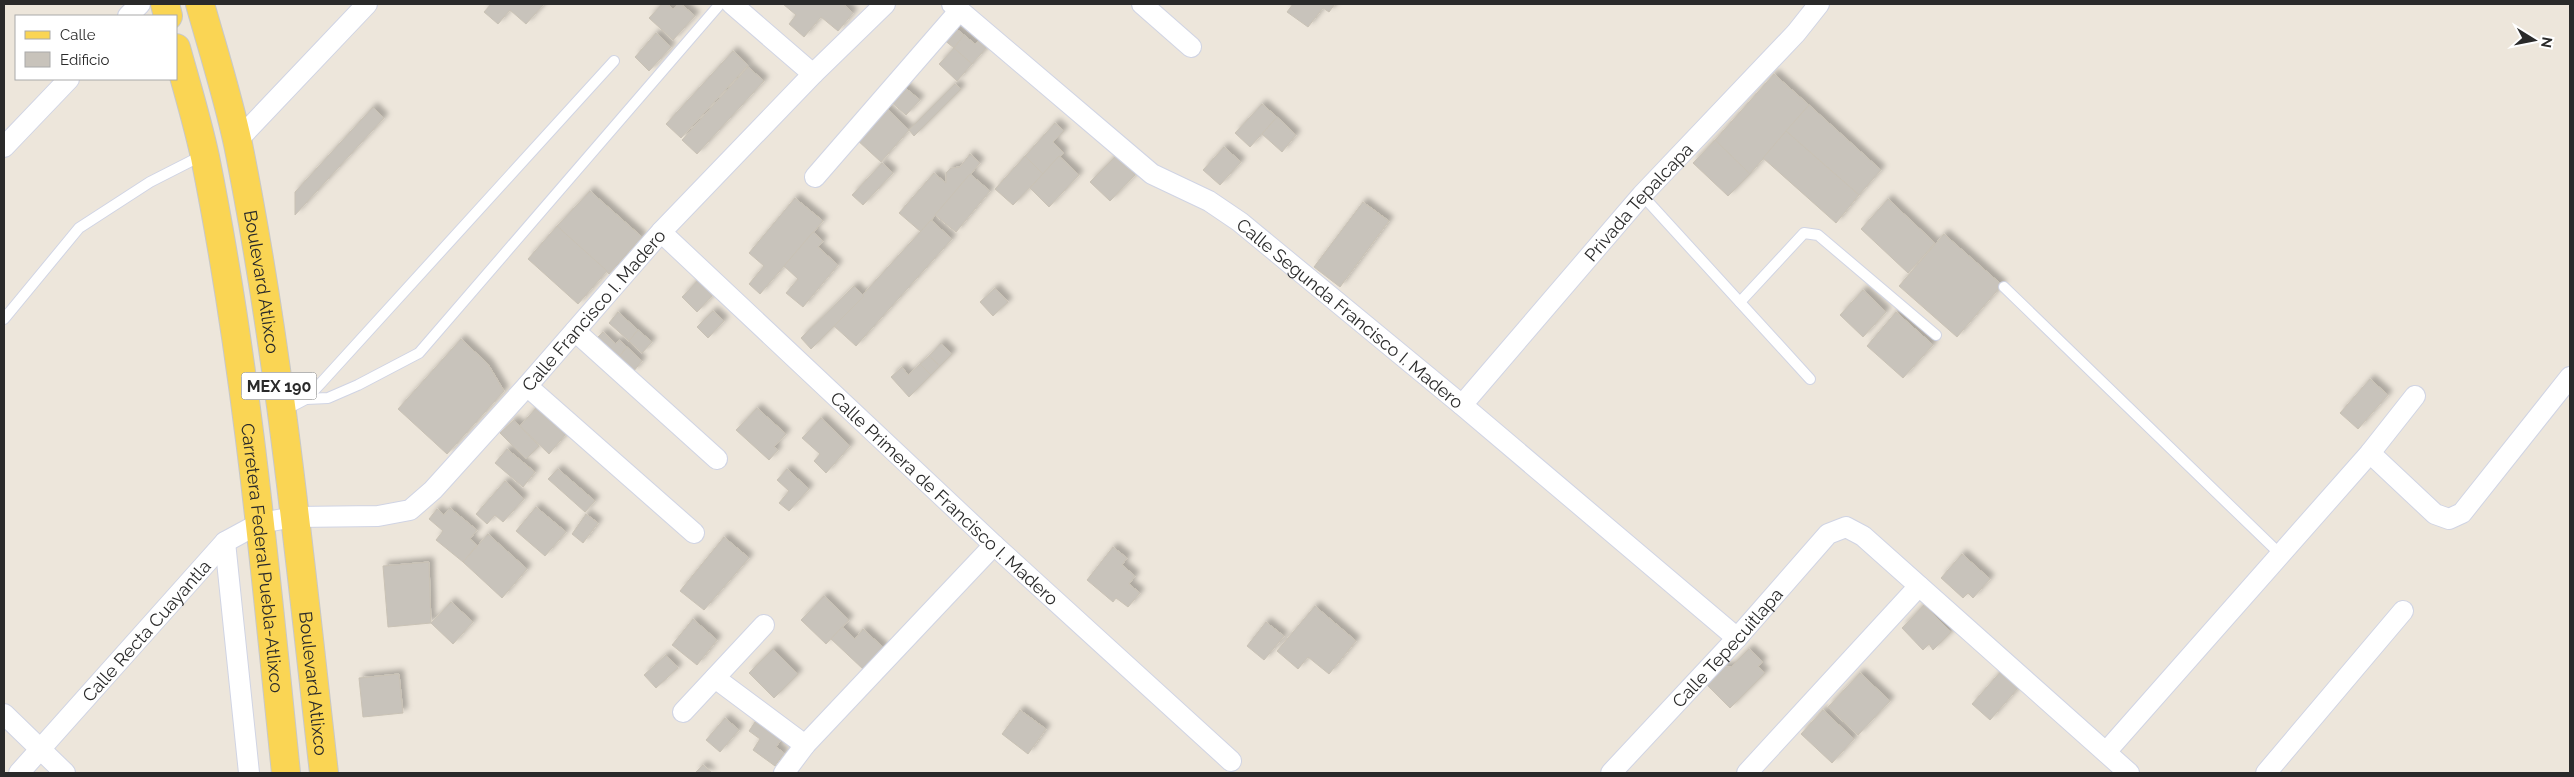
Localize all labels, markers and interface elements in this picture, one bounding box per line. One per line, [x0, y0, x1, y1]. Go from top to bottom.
legend [15, 15, 178, 80]
north arrow [2509, 15, 2559, 65]
text: Calle [60, 26, 96, 44]
text: N [2538, 36, 2556, 49]
text: Edificio [60, 51, 110, 69]
street label: Privada Tepalcapa [1580, 138, 1697, 265]
street label: Boulevard Atlixco [240, 208, 284, 355]
street label: Calle Segunda Francisco I. Madero [1233, 213, 1468, 413]
street label: Calle Francisco I. Madero [517, 224, 670, 395]
road number: MEX 190 [242, 372, 316, 400]
street label: Calle Primera de Francisco I. Madero [827, 387, 1063, 609]
street label: Carretera Federal Puebla-Atlixco [237, 422, 288, 694]
street label: Calle Recta Cuayantla [78, 555, 215, 706]
street label: Calle Tepecuitlapa [1667, 583, 1787, 711]
street label: Boulevard Atlixco [295, 610, 332, 757]

